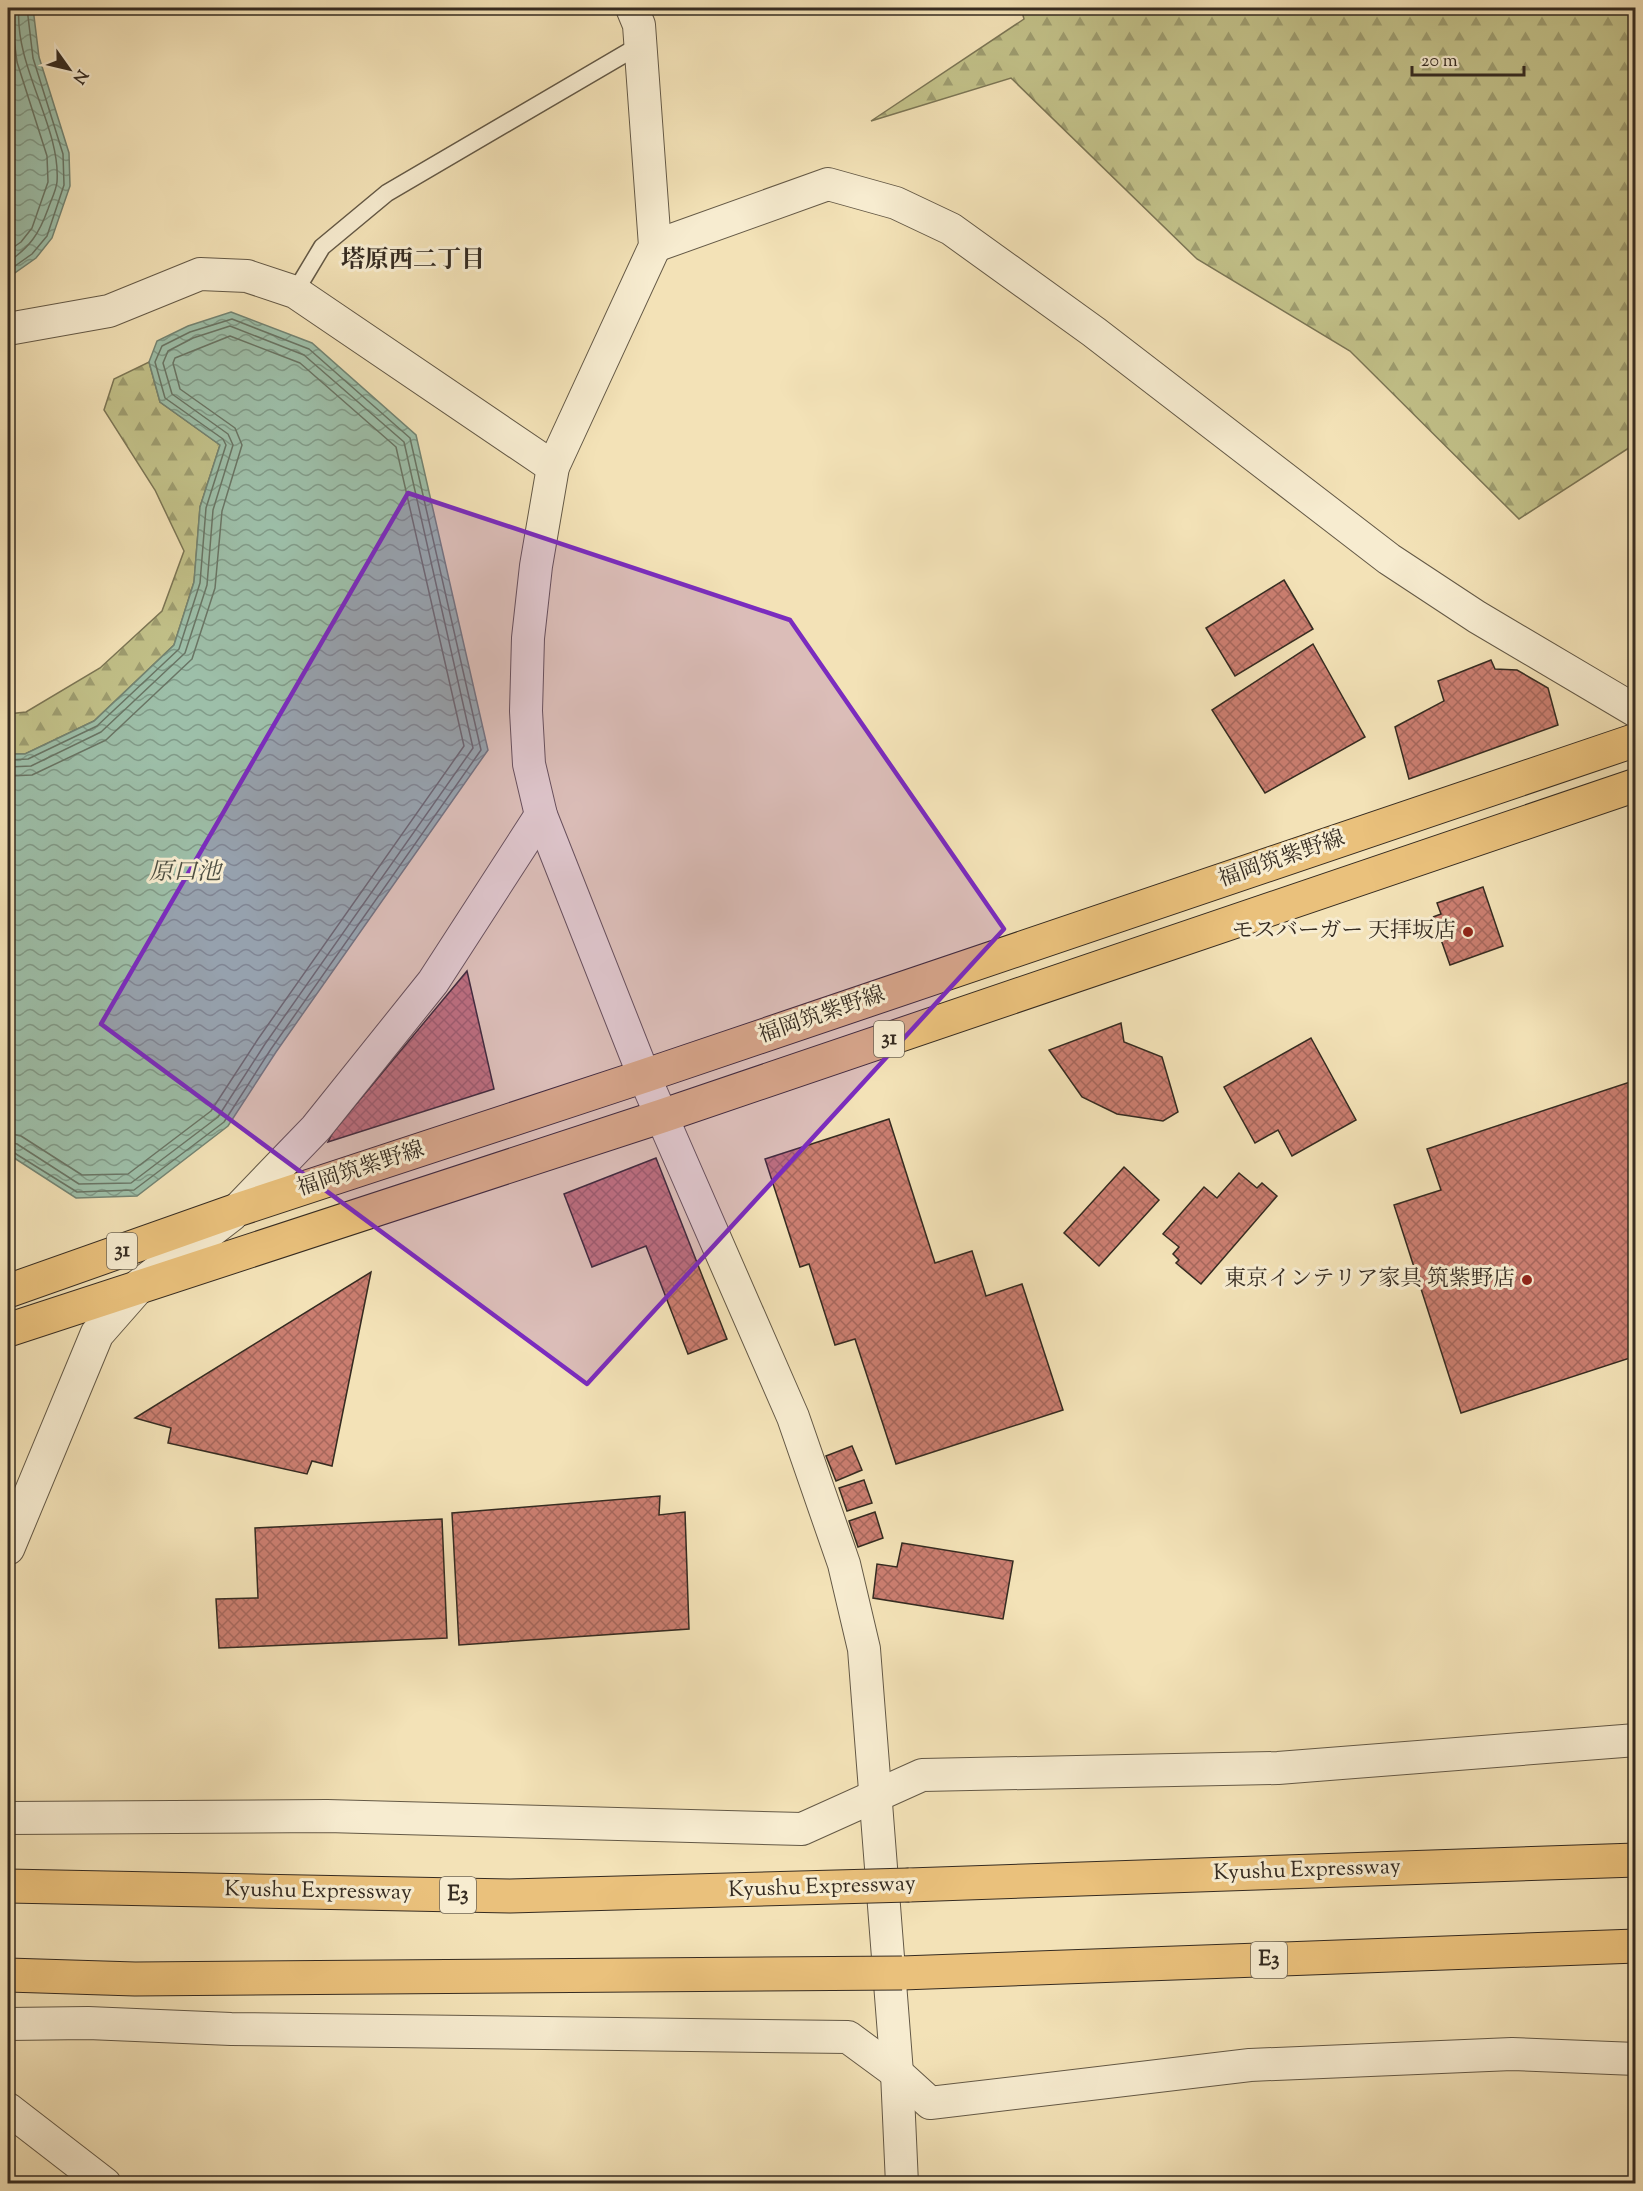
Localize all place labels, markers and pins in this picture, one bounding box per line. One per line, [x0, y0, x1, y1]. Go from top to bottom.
place label: モスバーガー 天拝坂店 [1232, 916, 1456, 948]
marker: モスバーガー 天拝坂店 [1461, 925, 1475, 939]
place label: 東京インテリア家具 筑紫野店 [1224, 1264, 1515, 1296]
marker: 東京インテリア家具 筑紫野店 [1520, 1273, 1534, 1287]

